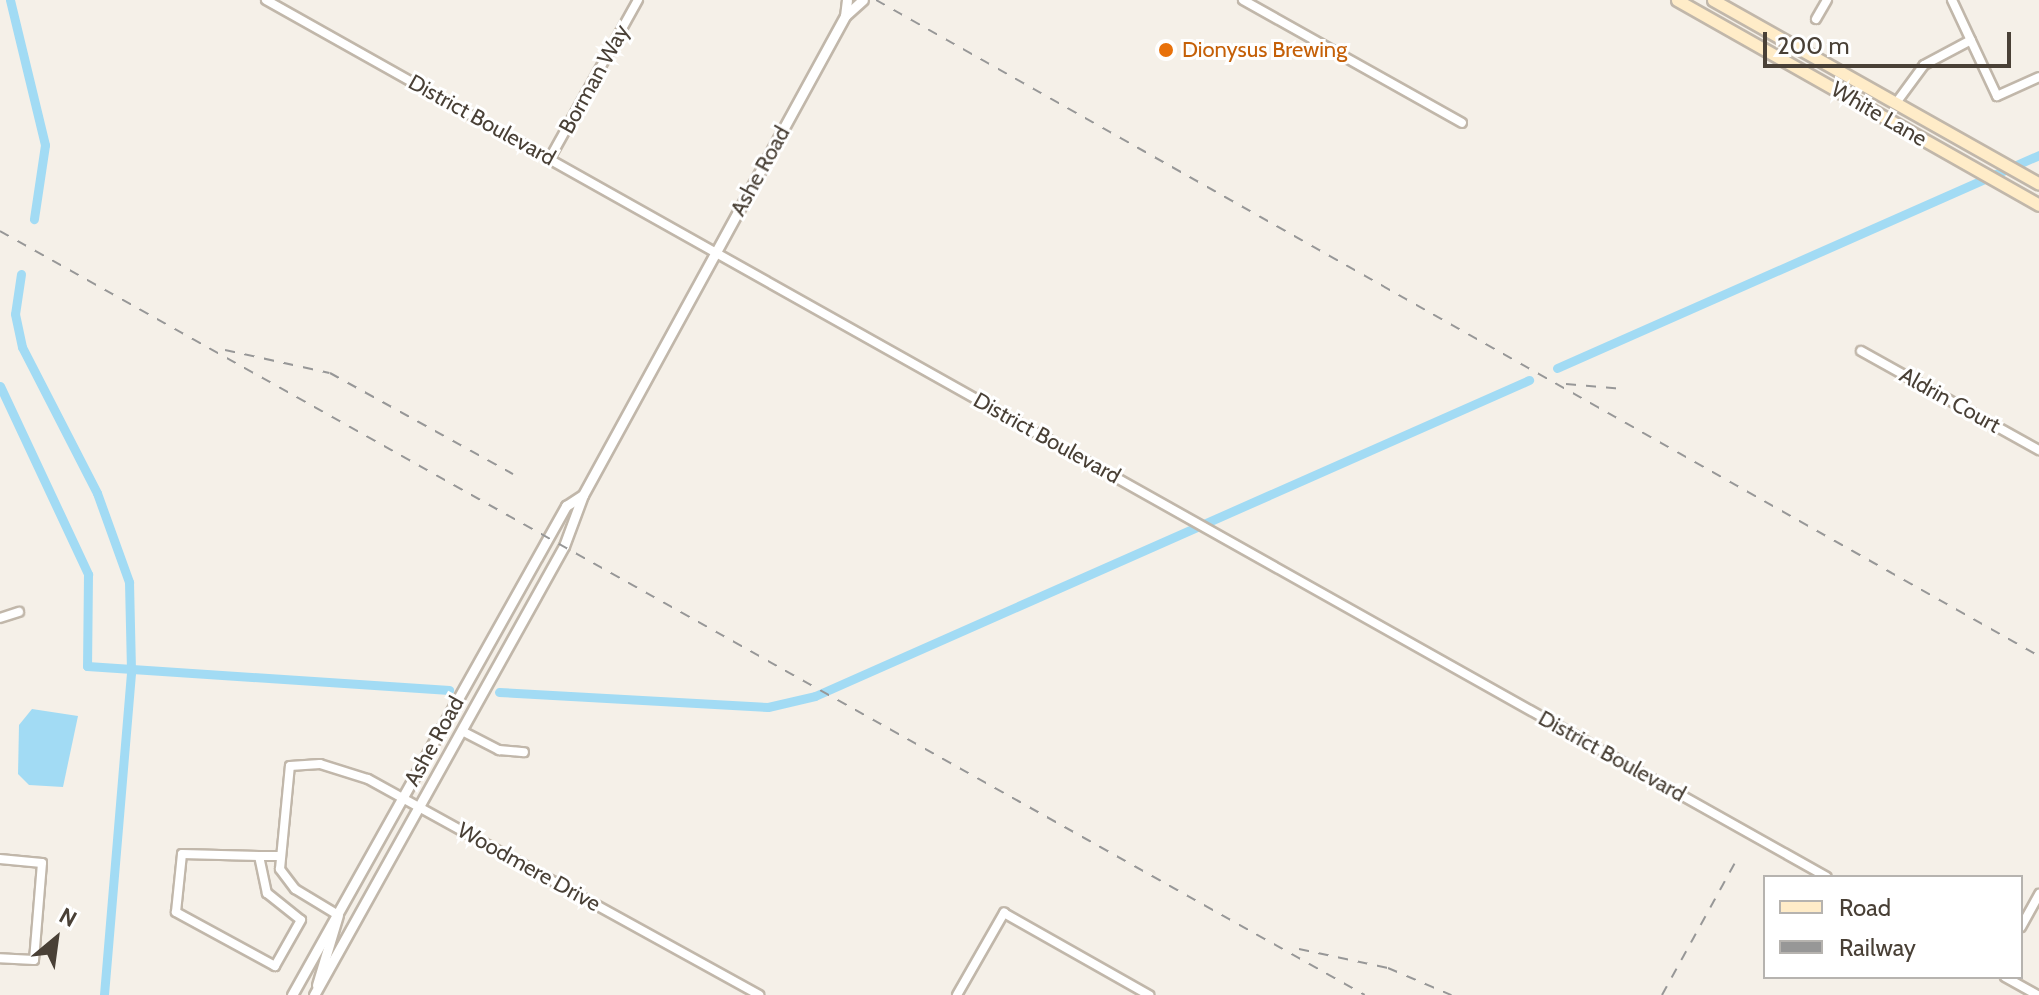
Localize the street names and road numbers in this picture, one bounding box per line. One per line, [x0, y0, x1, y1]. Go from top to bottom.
street label: Borman Way [553, 20, 635, 138]
street label: District Boulevard [404, 69, 560, 171]
street label: White Lane [1826, 76, 1932, 152]
street label: Ashe Road [725, 122, 795, 220]
street label: Aldrin Court [1895, 362, 2005, 438]
street label: District Boulevard [969, 387, 1125, 489]
street label: Ashe Road [399, 692, 469, 790]
street label: District Boulevard [1534, 705, 1690, 807]
street label: Woodmere Drive [453, 817, 605, 917]

